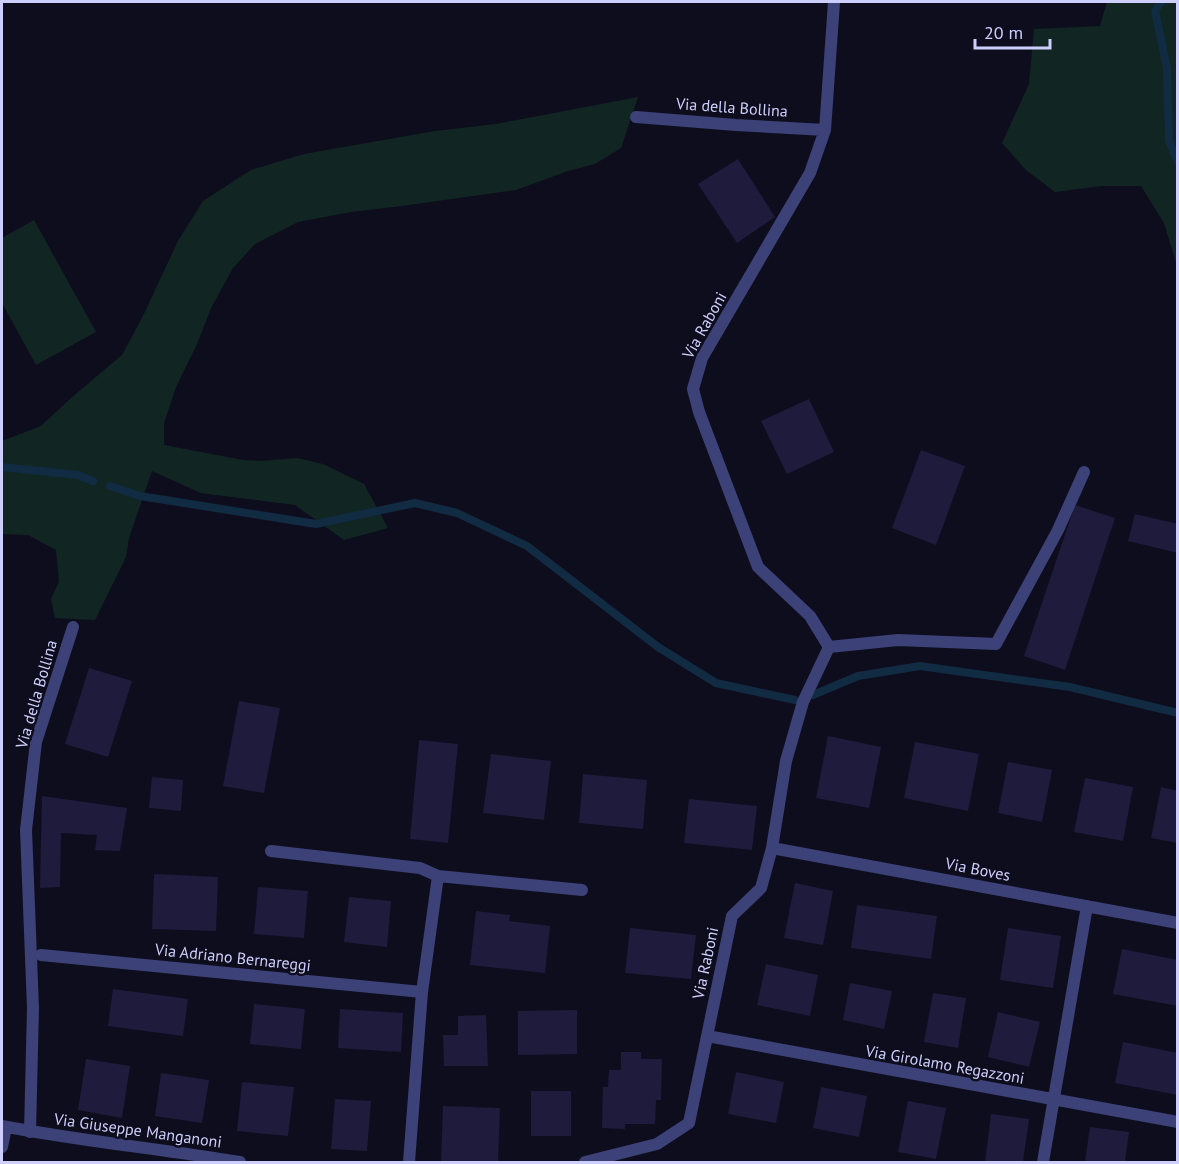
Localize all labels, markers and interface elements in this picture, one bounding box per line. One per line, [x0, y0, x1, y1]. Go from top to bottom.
scale bar [975, 12, 1050, 50]
text: 20 m [984, 21, 1023, 44]
street label: Via della Bollina [674, 93, 789, 121]
street label: Via Raboni [677, 288, 730, 363]
street label: Via della Bollina [11, 637, 61, 752]
street label: Via Boves [943, 853, 1012, 885]
street label: Via Raboni [687, 925, 722, 1002]
street label: Via Adriano Bernareggi [153, 939, 312, 975]
street label: Via Girolamo Regazzoni [863, 1040, 1026, 1088]
street label: Via Giuseppe Manganoni [52, 1108, 223, 1152]

